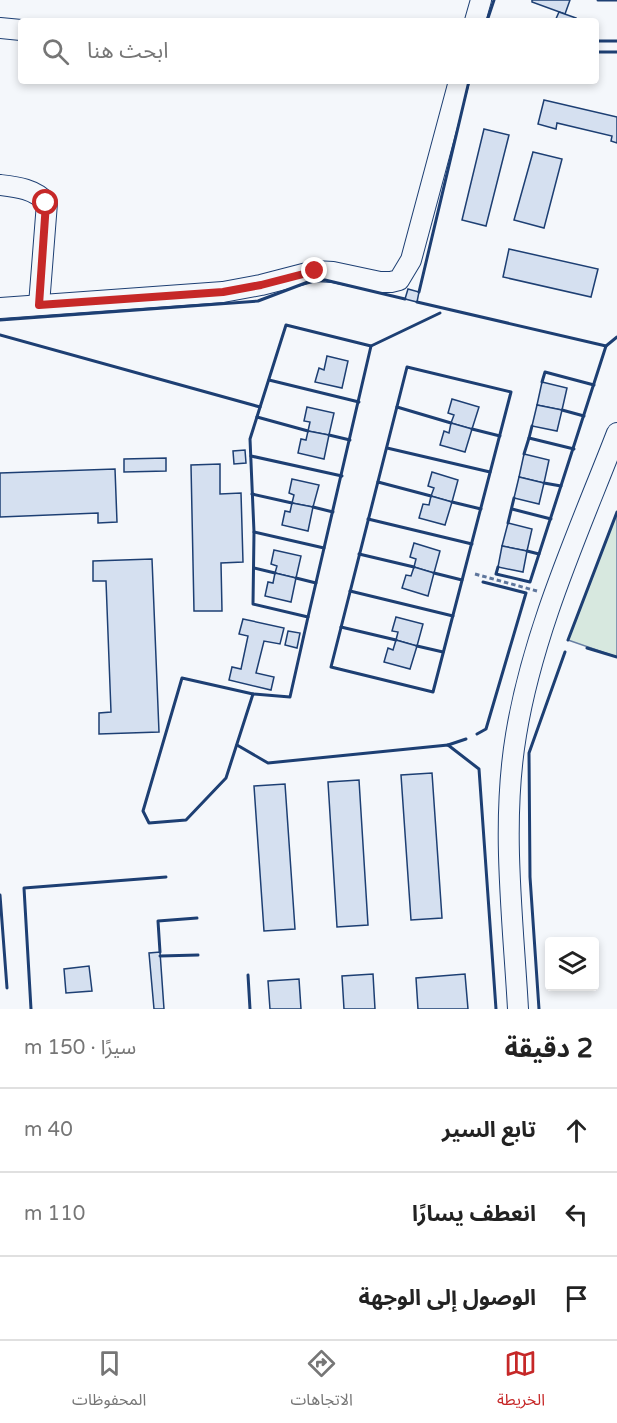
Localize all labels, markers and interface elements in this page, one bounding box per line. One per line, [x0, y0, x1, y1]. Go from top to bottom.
search box [18, 18, 599, 84]
icon: search [39, 35, 72, 68]
text: ابحث هنا [87, 38, 169, 64]
route start [32, 189, 58, 215]
route end [301, 257, 327, 283]
map controls [545, 937, 599, 991]
button: layers [545, 937, 599, 991]
text: 2 دقيقة [504, 1033, 593, 1064]
text: سيرًا · 150 m [24, 1036, 136, 1060]
icon: ahead [560, 1114, 593, 1147]
text: تابع السير [442, 1117, 536, 1143]
text: 40 m [24, 1118, 73, 1142]
icon: left [560, 1198, 593, 1231]
text: انعطف يسارًا [412, 1201, 536, 1227]
text: 110 m [24, 1202, 85, 1226]
icon: arrive [560, 1282, 593, 1315]
text: الوصول إلى الوجهة [358, 1285, 536, 1311]
tab: المحفوظات [72, 1347, 146, 1417]
tab: الاتجاهات [290, 1347, 353, 1417]
tab: الخريطة [497, 1347, 545, 1417]

